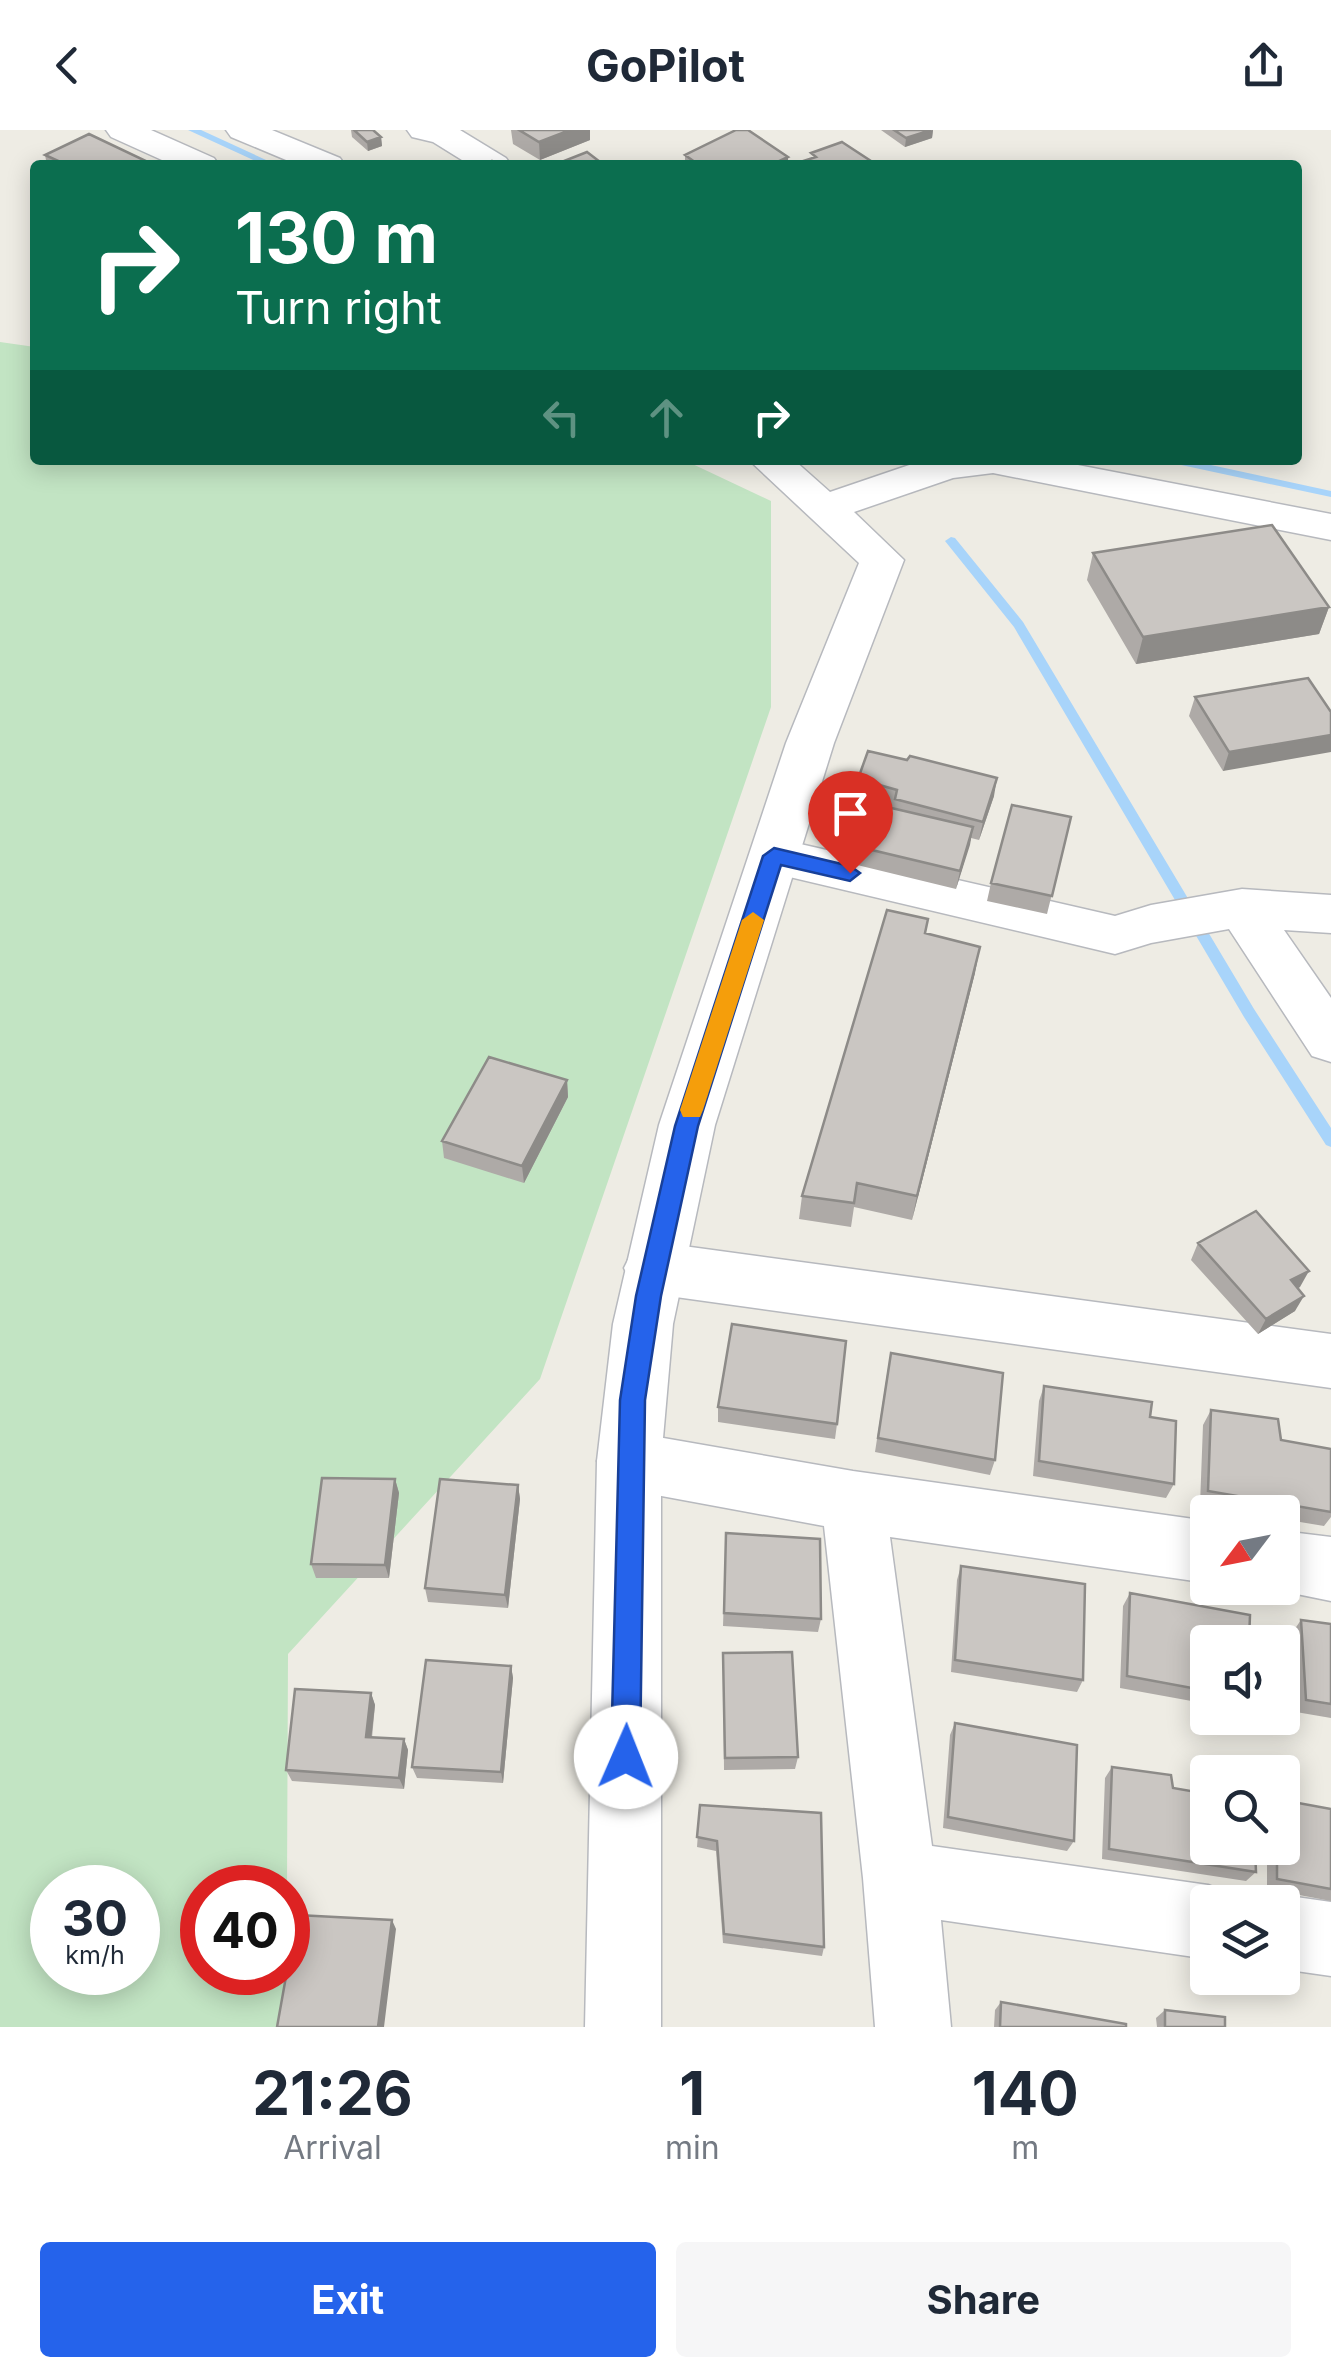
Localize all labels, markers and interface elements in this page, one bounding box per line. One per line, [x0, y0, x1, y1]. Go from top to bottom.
icon: back [40, 38, 95, 93]
text: GoPilot [586, 38, 745, 93]
icon: share [1236, 38, 1291, 93]
text: 130 m [235, 195, 438, 280]
icon: right [70, 200, 200, 330]
text: Turn right [235, 280, 442, 335]
icon: left [534, 390, 589, 445]
icon: ahead [639, 390, 694, 445]
icon: right [744, 390, 799, 445]
pin [808, 771, 893, 874]
icon: arrive [823, 786, 878, 841]
north arrow [1190, 1495, 1300, 1605]
map controls [1190, 1495, 1300, 1995]
button: sound [1190, 1625, 1300, 1735]
position arrow [574, 1705, 678, 1809]
button: search [1190, 1755, 1300, 1865]
speed limit sign: 40 [180, 1865, 310, 1995]
button: layers [1190, 1885, 1300, 1995]
text: 30 [62, 1888, 128, 1948]
text: km/h [65, 1940, 125, 1970]
text: 21:26 [252, 2057, 413, 2129]
text: 1 [679, 2057, 705, 2129]
text: 140 [972, 2057, 1079, 2129]
text: Arrival [283, 2128, 382, 2167]
text: min [665, 2128, 720, 2167]
text: m [1011, 2128, 1039, 2167]
button: Exit [40, 2242, 656, 2357]
button: Share [676, 2242, 1291, 2357]

